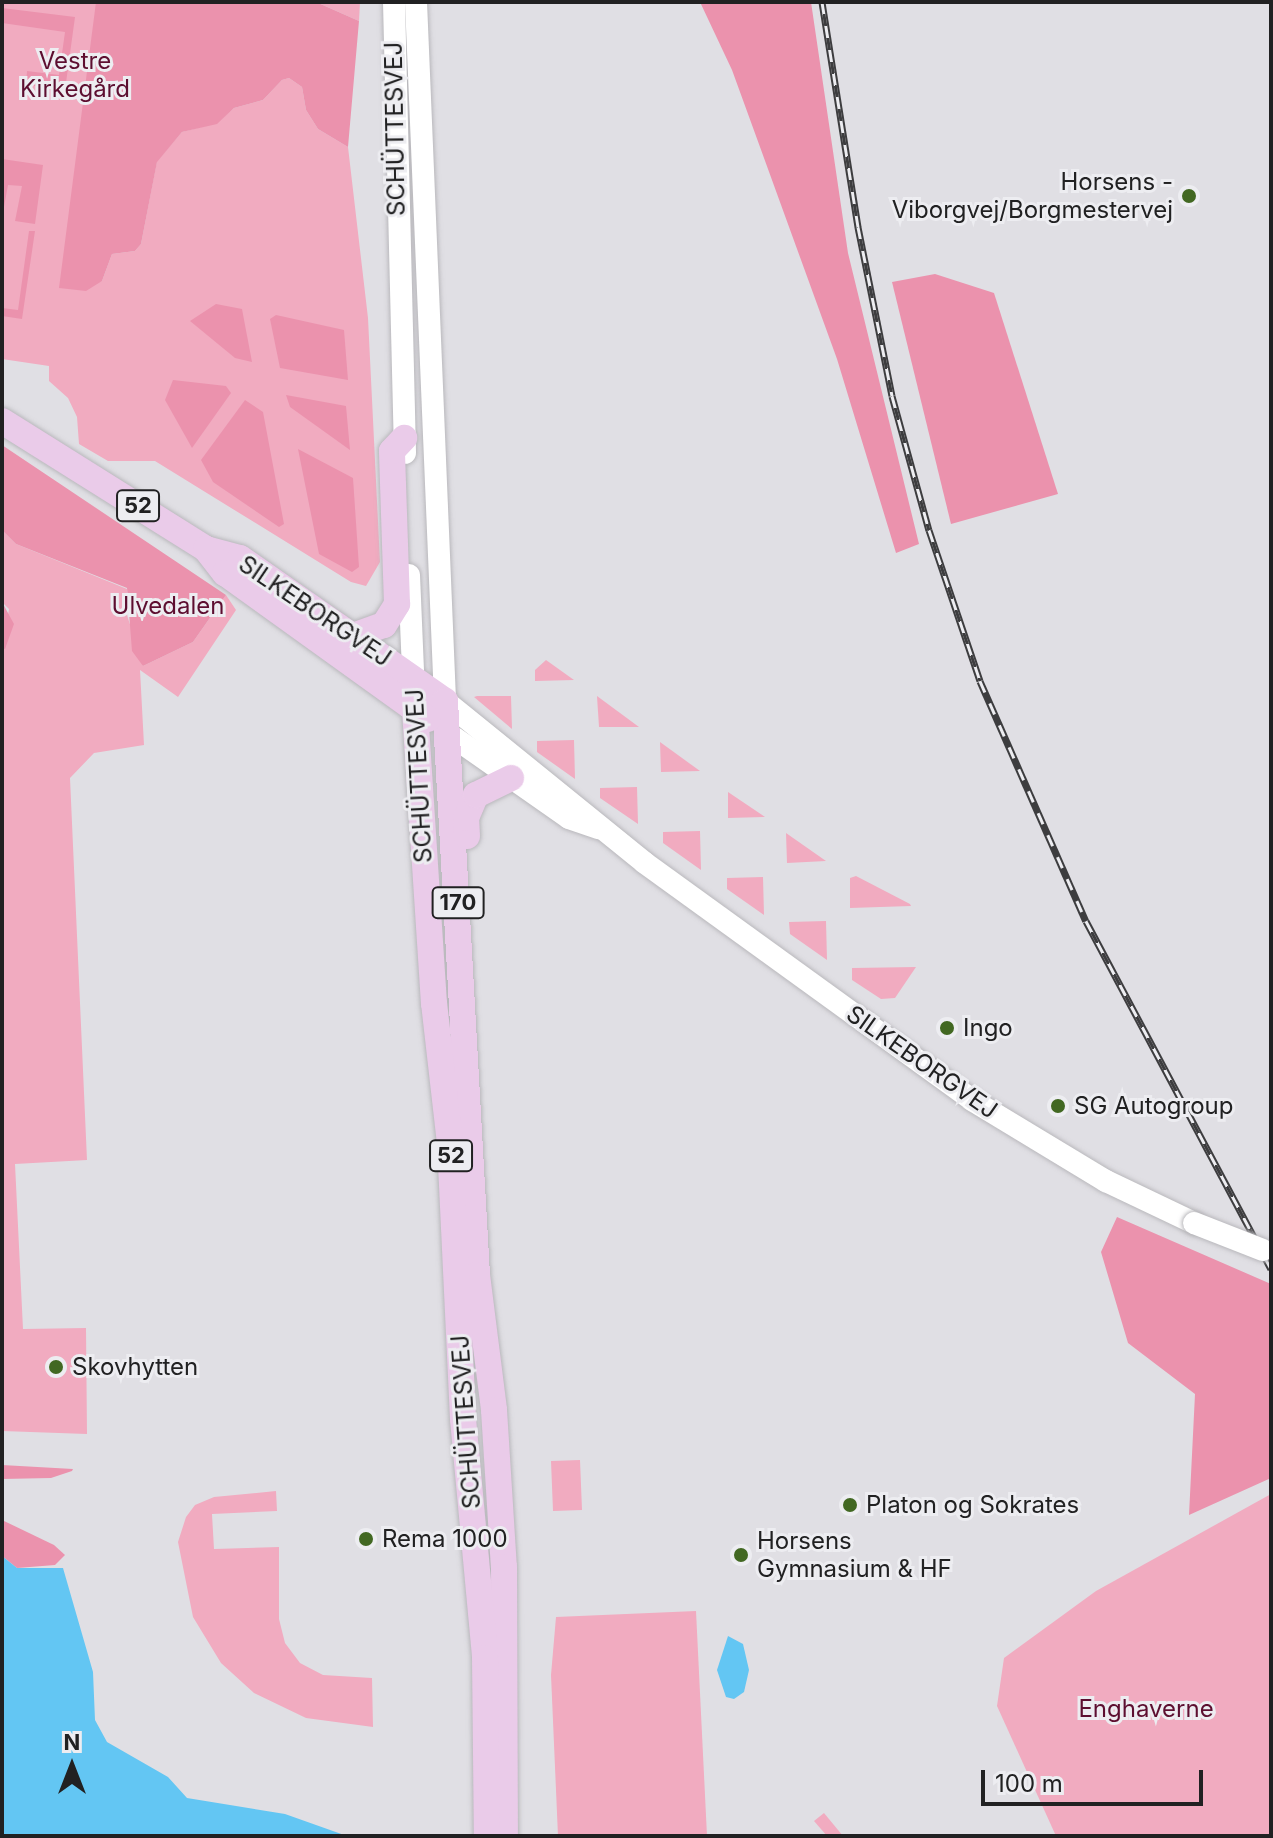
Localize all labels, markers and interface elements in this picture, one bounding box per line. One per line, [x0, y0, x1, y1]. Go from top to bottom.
street label: SCHÜTTESVEJ [379, 42, 411, 216]
park label: Vestre Kirkegård [20, 47, 130, 103]
place label: Horsens - Viborgvej/Borgmestervej [892, 168, 1173, 224]
marker: Horsens - Viborgvej/Borgmestervej [1180, 187, 1198, 205]
road number: 52 [116, 488, 160, 524]
street label: SILKEBORGVEJ [233, 549, 397, 673]
park label: Ulvedalen [112, 592, 224, 620]
street label: SCHÜTTESVEJ [400, 688, 438, 864]
road number: 170 [430, 885, 486, 921]
street label: SILKEBORGVEJ [841, 999, 1003, 1125]
place label: Ingo [963, 1014, 1013, 1042]
marker: Ingo [938, 1019, 956, 1037]
place label: SG Autogroup [1074, 1092, 1233, 1120]
marker: SG Autogroup [1049, 1097, 1067, 1115]
road number: 52 [429, 1138, 473, 1174]
street label: SCHÜTTESVEJ [446, 1334, 486, 1510]
place label: Skovhytten [72, 1353, 198, 1381]
marker: Skovhytten [47, 1358, 65, 1376]
place label: Platon og Sokrates [866, 1491, 1079, 1519]
marker: Platon og Sokrates [841, 1496, 859, 1514]
place label: Rema 1000 [382, 1525, 508, 1553]
place label: Horsens Gymnasium & HF [757, 1527, 952, 1583]
marker: Rema 1000 [357, 1530, 375, 1548]
marker: Horsens Gymnasium & HF [732, 1546, 750, 1564]
park label: Enghaverne [1078, 1695, 1214, 1723]
north arrow [32, 1726, 112, 1806]
text: N [64, 1729, 80, 1755]
scale bar [985, 1754, 1207, 1804]
text: 100 m [995, 1769, 1063, 1798]

